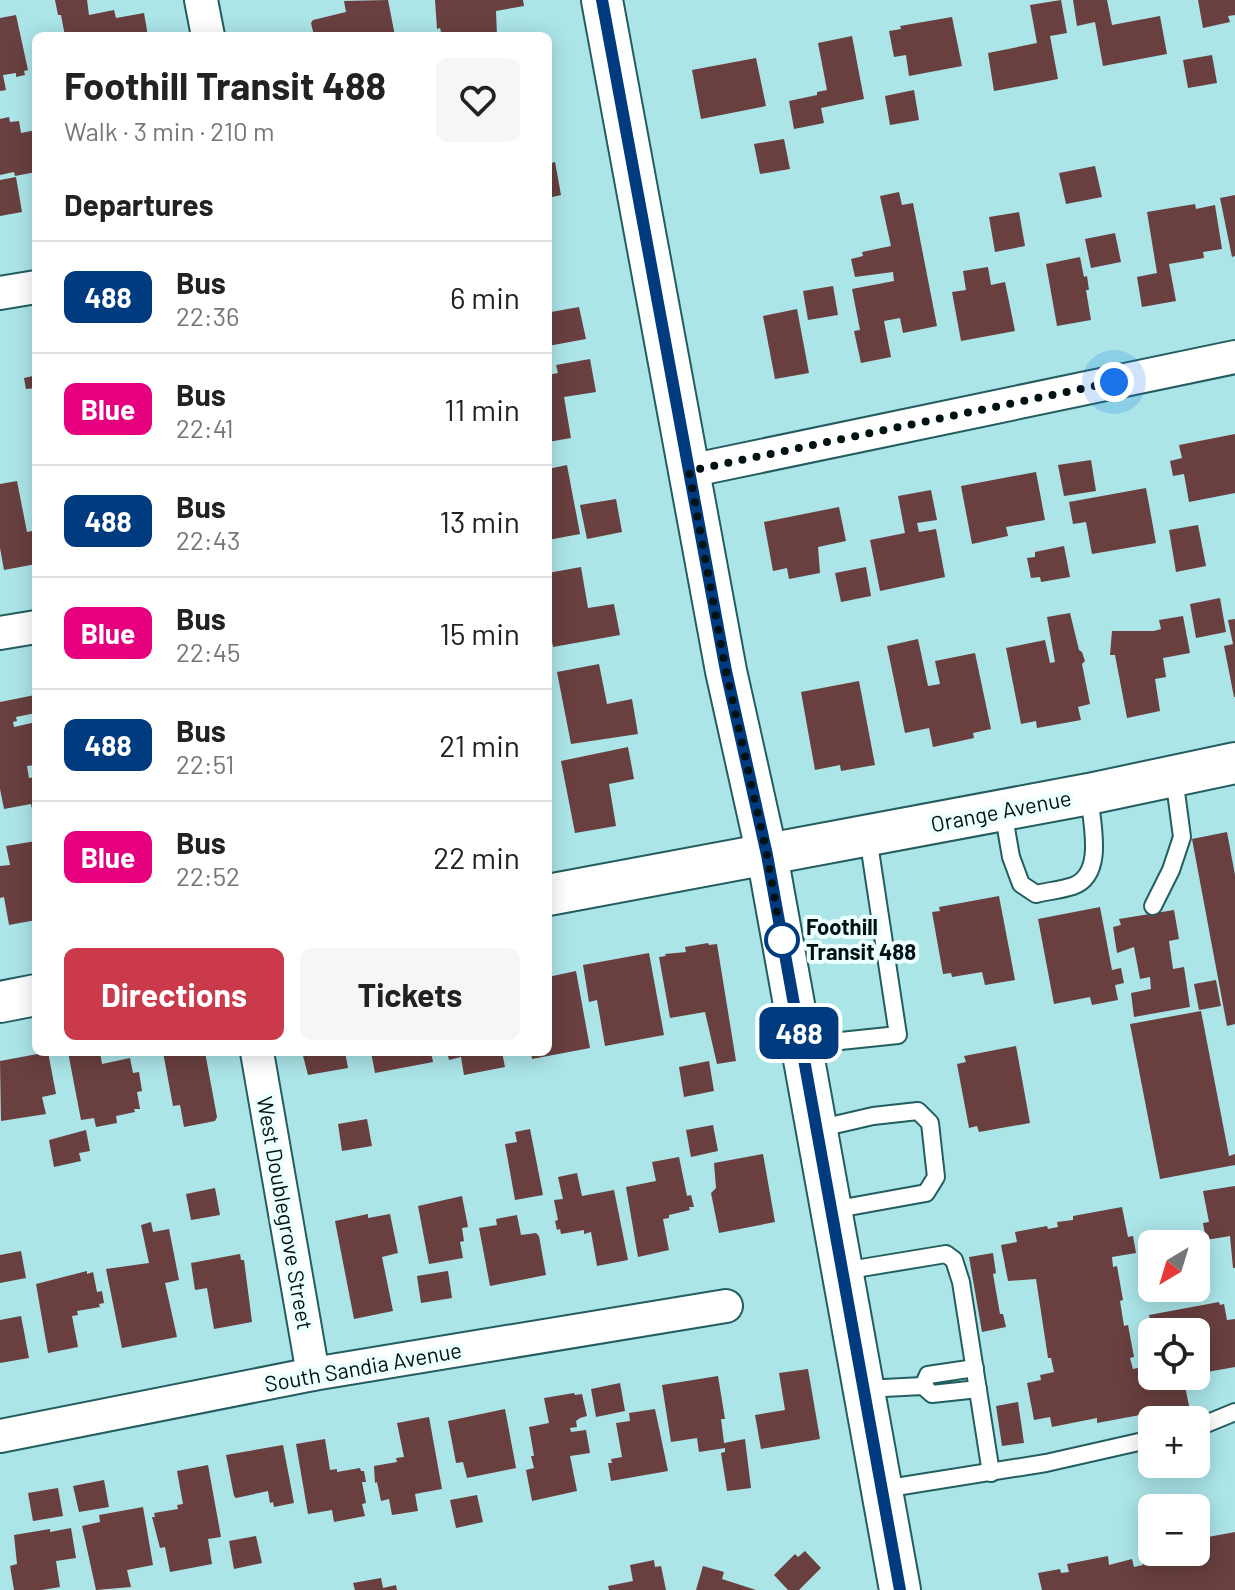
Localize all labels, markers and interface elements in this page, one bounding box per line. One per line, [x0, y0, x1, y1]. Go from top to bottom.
button: heart [436, 58, 520, 142]
text: Foothill Transit 488 [64, 62, 386, 108]
text: Walk · 3 min · 210 m [64, 115, 274, 146]
text: Departures [64, 186, 214, 222]
text: Bus [176, 264, 226, 300]
text: 6 min [450, 279, 520, 315]
text: 488 [84, 280, 132, 314]
text: 22:36 [176, 300, 239, 331]
your location [1094, 362, 1134, 402]
text: Bus [176, 376, 226, 412]
text: 11 min [444, 391, 520, 427]
text: Blue [81, 392, 135, 426]
text: 22:41 [176, 412, 234, 443]
text: Bus [176, 488, 226, 524]
text: 13 min [439, 503, 520, 539]
text: 488 [84, 504, 132, 538]
text: 22:43 [176, 524, 240, 555]
text: Bus [176, 600, 226, 636]
text: 15 min [439, 615, 520, 651]
text: Blue [81, 616, 135, 650]
text: 22:45 [176, 636, 240, 667]
text: Bus [176, 712, 226, 748]
text: 21 min [439, 727, 520, 763]
text: 488 [84, 728, 132, 762]
text: 22:51 [176, 748, 234, 779]
street label: Orange Avenue [928, 784, 1073, 836]
text: Bus [176, 824, 226, 860]
text: 22 min [433, 839, 520, 875]
text: Blue [81, 840, 135, 874]
text: 22:52 [176, 860, 240, 891]
place label: Foothill Transit 488 [806, 913, 916, 964]
marker: Foothill Transit 488 [765, 923, 799, 957]
button: Directions [64, 948, 284, 1040]
button: Tickets [300, 948, 520, 1040]
line badge: 488 [753, 1007, 845, 1059]
text: 488 [775, 1016, 823, 1050]
street label: West Doublegrove Street [253, 1094, 319, 1331]
north arrow [1138, 1230, 1210, 1302]
map controls [1138, 1230, 1210, 1566]
button: locate [1138, 1318, 1210, 1390]
street label: South Sandia Avenue [262, 1336, 463, 1396]
button: + [1138, 1406, 1210, 1478]
button: − [1138, 1494, 1210, 1566]

